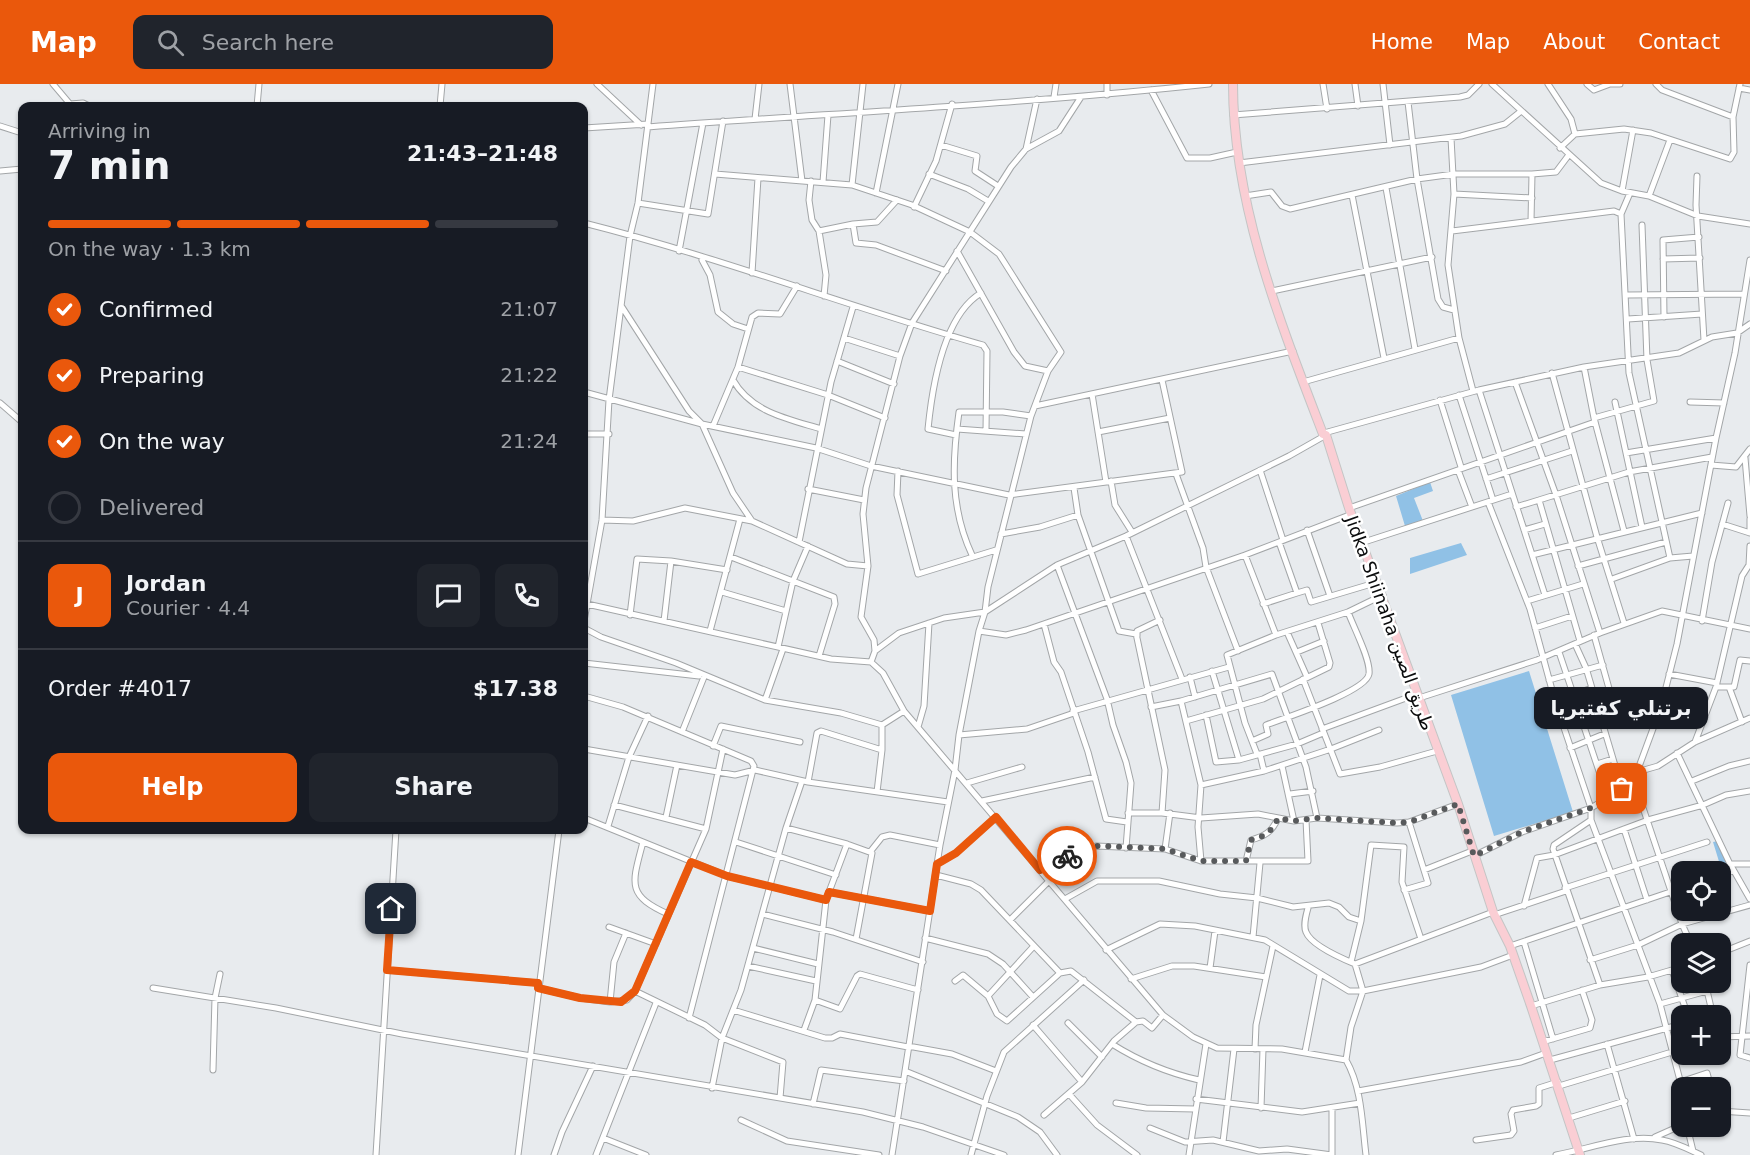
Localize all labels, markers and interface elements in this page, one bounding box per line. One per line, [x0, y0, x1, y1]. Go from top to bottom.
search box [133, 15, 553, 69]
text: Map [30, 26, 97, 59]
icon: search [154, 26, 187, 59]
text: Search here [202, 30, 334, 55]
text: Home [1371, 30, 1433, 54]
text: Map [1466, 30, 1510, 54]
text: About [1543, 30, 1605, 54]
text: Contact [1638, 30, 1720, 54]
text: Arriving in [48, 119, 151, 143]
text: 21:43–21:48 [407, 141, 558, 166]
text: 7 min [48, 143, 170, 188]
text: On the way · 1.3 km [48, 237, 251, 261]
icon: check [48, 293, 81, 326]
text: Confirmed [99, 297, 213, 322]
text: 21:07 [500, 297, 558, 321]
icon: check [48, 359, 81, 392]
text: Preparing [99, 363, 205, 388]
text: 21:22 [500, 363, 558, 387]
icon: check [48, 425, 81, 458]
text: On the way [99, 429, 225, 454]
text: 21:24 [500, 429, 558, 453]
text: Delivered [99, 495, 204, 520]
street label: Jidka Shiinaha طريق الصين [1340, 512, 1439, 734]
button: chat [417, 564, 480, 627]
button: phone [495, 564, 558, 627]
text: Jordan [126, 571, 206, 596]
text: J [75, 583, 84, 608]
text: Courier · 4.4 [126, 596, 250, 620]
text: Order #4017 [48, 676, 192, 701]
text: $17.38 [473, 676, 558, 701]
callout: برتنلي كفتيريا [1535, 687, 1709, 729]
text: برتنلي كفتيريا [1551, 696, 1691, 720]
button: Help [48, 753, 297, 822]
button: Share [309, 753, 558, 822]
pin [1596, 763, 1647, 814]
icon: bag [1605, 772, 1638, 805]
courier [1037, 826, 1097, 886]
icon: bike [1051, 840, 1084, 873]
map controls [1671, 861, 1731, 1137]
button: locate [1671, 861, 1731, 921]
pin [365, 883, 416, 934]
icon: home [374, 892, 407, 925]
button: layers [1671, 933, 1731, 993]
button: + [1671, 1005, 1731, 1065]
button: − [1671, 1077, 1731, 1137]

